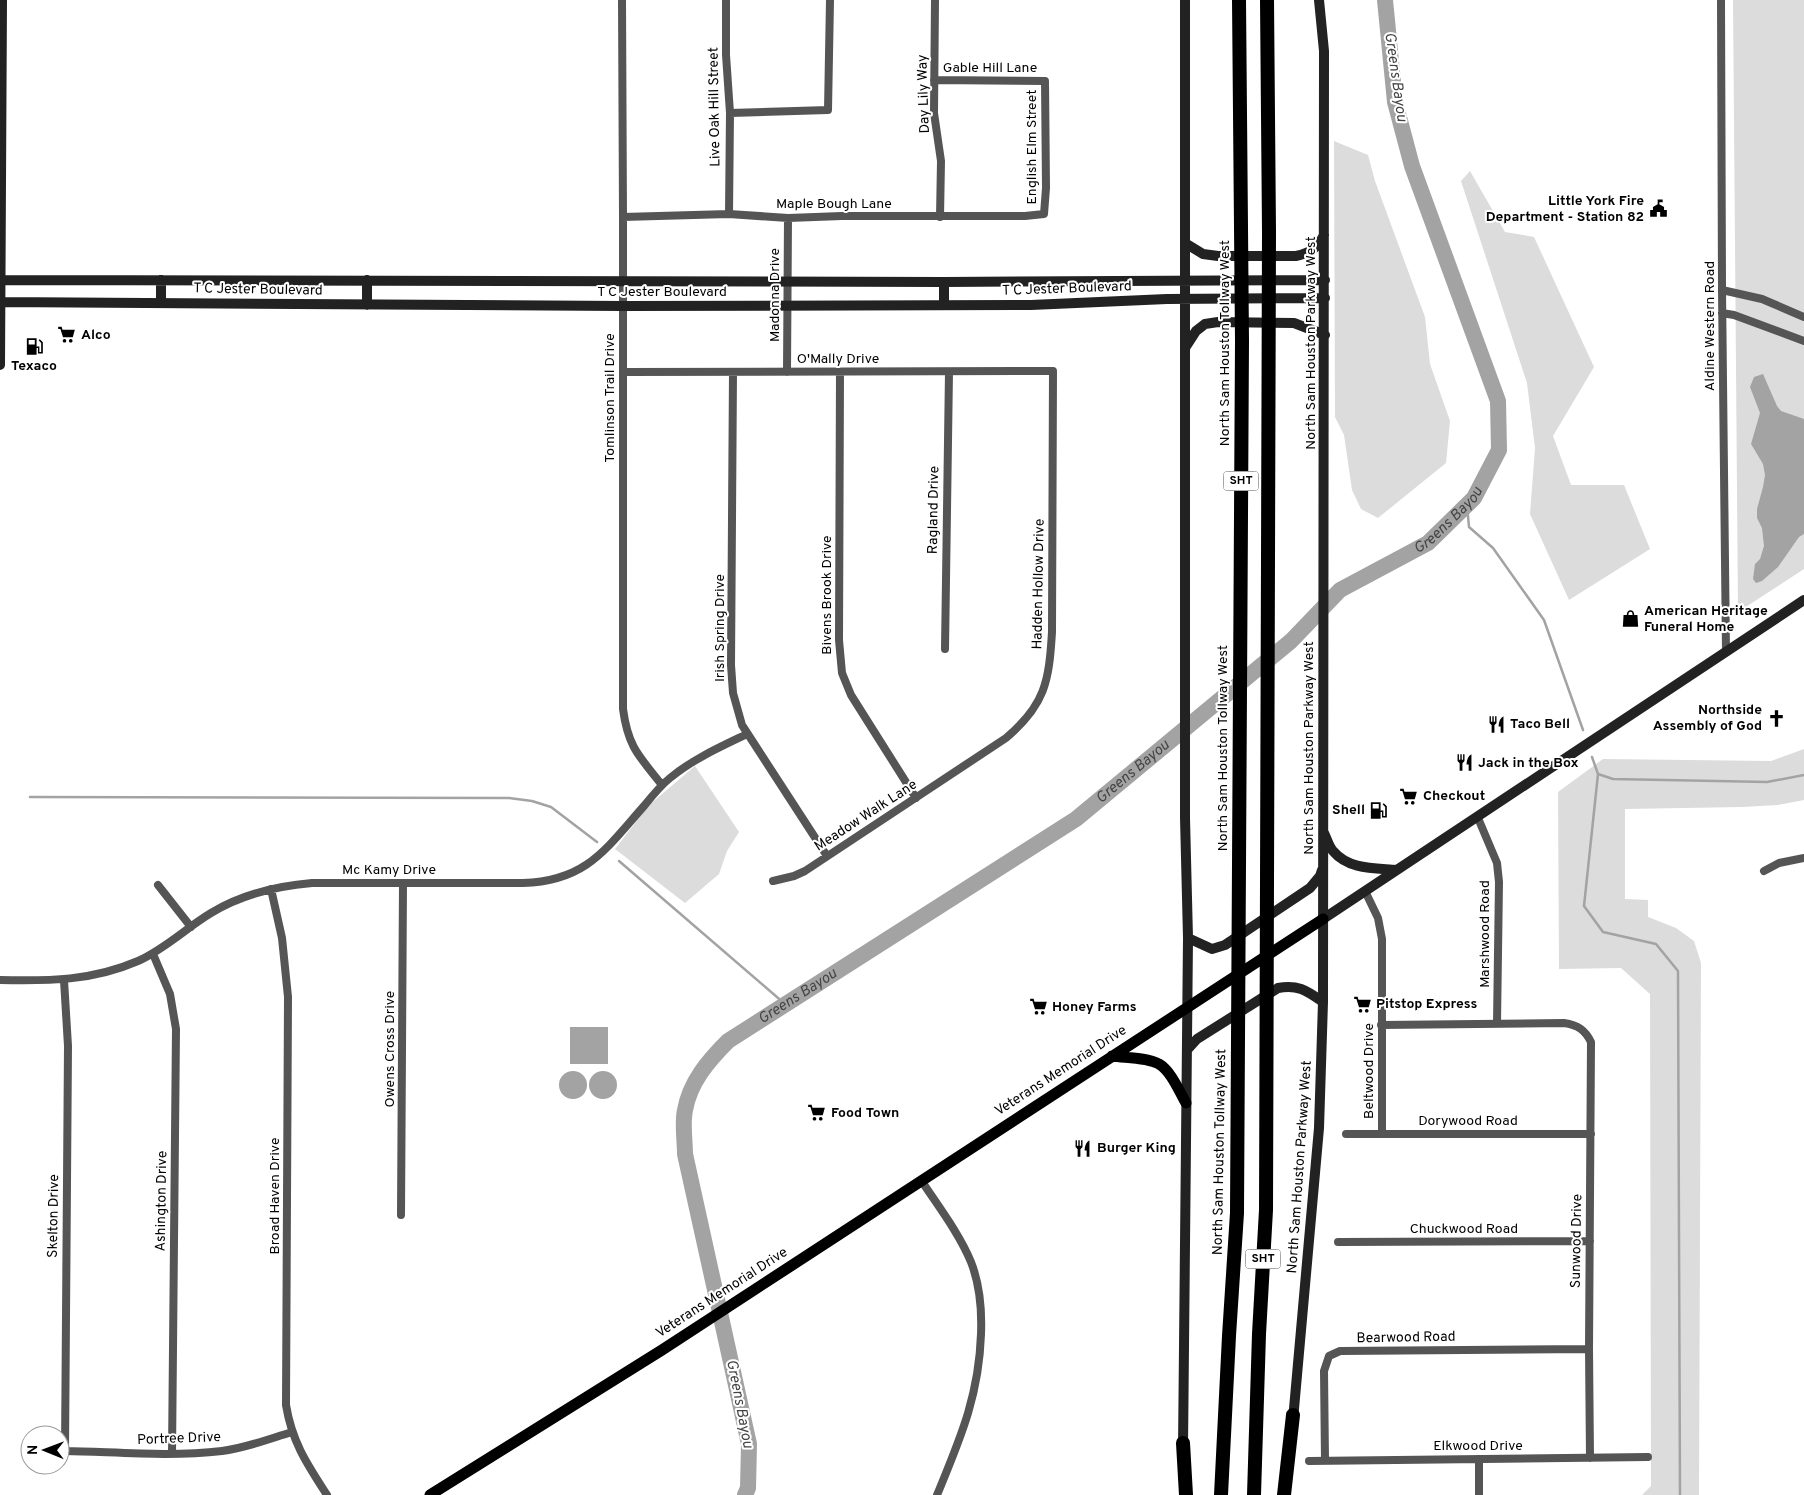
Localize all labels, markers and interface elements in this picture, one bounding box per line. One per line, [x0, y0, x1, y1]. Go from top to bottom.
water label: Greens Bayou [1379, 31, 1411, 124]
street label: Live Oak Hill Street [705, 47, 725, 167]
street label: Day Lily Way [914, 54, 934, 134]
street label: Gable Hill Lane [943, 60, 1037, 77]
street label: English Elm Street [1024, 90, 1041, 205]
place label: Little York Fire Department - Station 82 [1486, 193, 1644, 226]
street label: Maple Bough Lane [776, 196, 892, 213]
public building icon: Little York Fire Department - Station 82 [1648, 199, 1668, 219]
street label: North Sam Houston Parkway West [1303, 236, 1320, 450]
street label: North Sam Houston Tollway West [1217, 240, 1234, 446]
street label: Madonna Drive [767, 248, 784, 342]
street label: Aldine Western Road [1702, 261, 1719, 391]
street label: T C Jester Boulevard [1002, 278, 1132, 300]
street label: T C Jester Boulevard [193, 280, 323, 300]
street label: T C Jester Boulevard [597, 284, 727, 301]
supermarket icon: Alco [57, 325, 77, 345]
place label: Alco [81, 327, 111, 344]
street label: Tomlinson Trail Drive [602, 333, 619, 463]
fuel station icon: Texaco [24, 336, 44, 356]
street label: O'Mally Drive [797, 351, 879, 368]
place label: Texaco [11, 358, 57, 375]
street label: Ragland Drive [925, 466, 943, 554]
road number: SHT [1224, 472, 1258, 491]
water label: Greens Bayou [1411, 483, 1488, 558]
street label: Hadden Hollow Drive [1029, 519, 1049, 649]
street label: Bivens Brook Drive [819, 535, 836, 655]
street label: Irish Spring Drive [712, 574, 729, 682]
place label: American Heritage Funeral Home [1644, 603, 1768, 636]
shop icon: American Heritage Funeral Home [1620, 609, 1640, 629]
street label: North Sam Houston Parkway West [1301, 641, 1318, 855]
street label: North Sam Houston Tollway West [1215, 645, 1232, 851]
place label: Northside Assembly of God [1653, 702, 1762, 735]
church icon: Northside Assembly of God [1766, 708, 1786, 728]
restaurant icon: Taco Bell [1486, 714, 1506, 734]
place label: Taco Bell [1510, 716, 1570, 733]
water label: Greens Bayou [1092, 735, 1174, 808]
restaurant icon: Jack in the Box [1454, 753, 1474, 773]
place label: Jack in the Box [1478, 755, 1579, 772]
street label: Meadow Walk Lane [811, 776, 921, 856]
supermarket icon: Checkout [1399, 786, 1419, 806]
place label: Checkout [1423, 788, 1485, 805]
fuel station icon: Shell [1369, 800, 1389, 820]
place label: Shell [1332, 802, 1365, 819]
street label: Mc Kamy Drive [342, 862, 436, 879]
street label: Marshwood Road [1477, 880, 1494, 988]
water label: Greens Bayou [755, 964, 841, 1029]
street label: Owens Cross Drive [382, 991, 399, 1107]
supermarket icon: Pitstop Express [1352, 994, 1372, 1014]
place label: Pitstop Express [1376, 996, 1478, 1013]
supermarket icon: Honey Farms [1028, 997, 1048, 1017]
place label: Honey Farms [1052, 999, 1137, 1016]
street label: Veterans Memorial Drive [992, 1022, 1130, 1120]
street label: Beltwood Drive [1361, 1023, 1378, 1119]
street label: North Sam Houston Tollway West [1210, 1049, 1230, 1255]
street label: North Sam Houston Parkway West [1284, 1060, 1316, 1274]
supermarket icon: Food Town [807, 1103, 827, 1123]
place label: Food Town [831, 1105, 899, 1122]
street label: Dorywood Road [1418, 1113, 1518, 1130]
street label: Broad Haven Drive [267, 1138, 284, 1254]
restaurant icon: Burger King [1073, 1138, 1093, 1158]
place label: Burger King [1097, 1140, 1176, 1157]
street label: Ashington Drive [153, 1151, 171, 1251]
street label: Skelton Drive [45, 1174, 63, 1258]
street label: Sunwood Drive [1568, 1194, 1586, 1288]
street label: Chuckwood Road [1410, 1221, 1518, 1238]
street label: Veterans Memorial Drive [653, 1244, 791, 1342]
road number: SHT [1246, 1250, 1280, 1268]
street label: Bearwood Road [1356, 1329, 1456, 1347]
water label: Greens Bayou [721, 1358, 757, 1451]
north arrow [20, 1425, 70, 1475]
street label: Portree Drive [137, 1429, 221, 1449]
street label: Elkwood Drive [1433, 1438, 1523, 1455]
text: N [25, 1445, 42, 1455]

